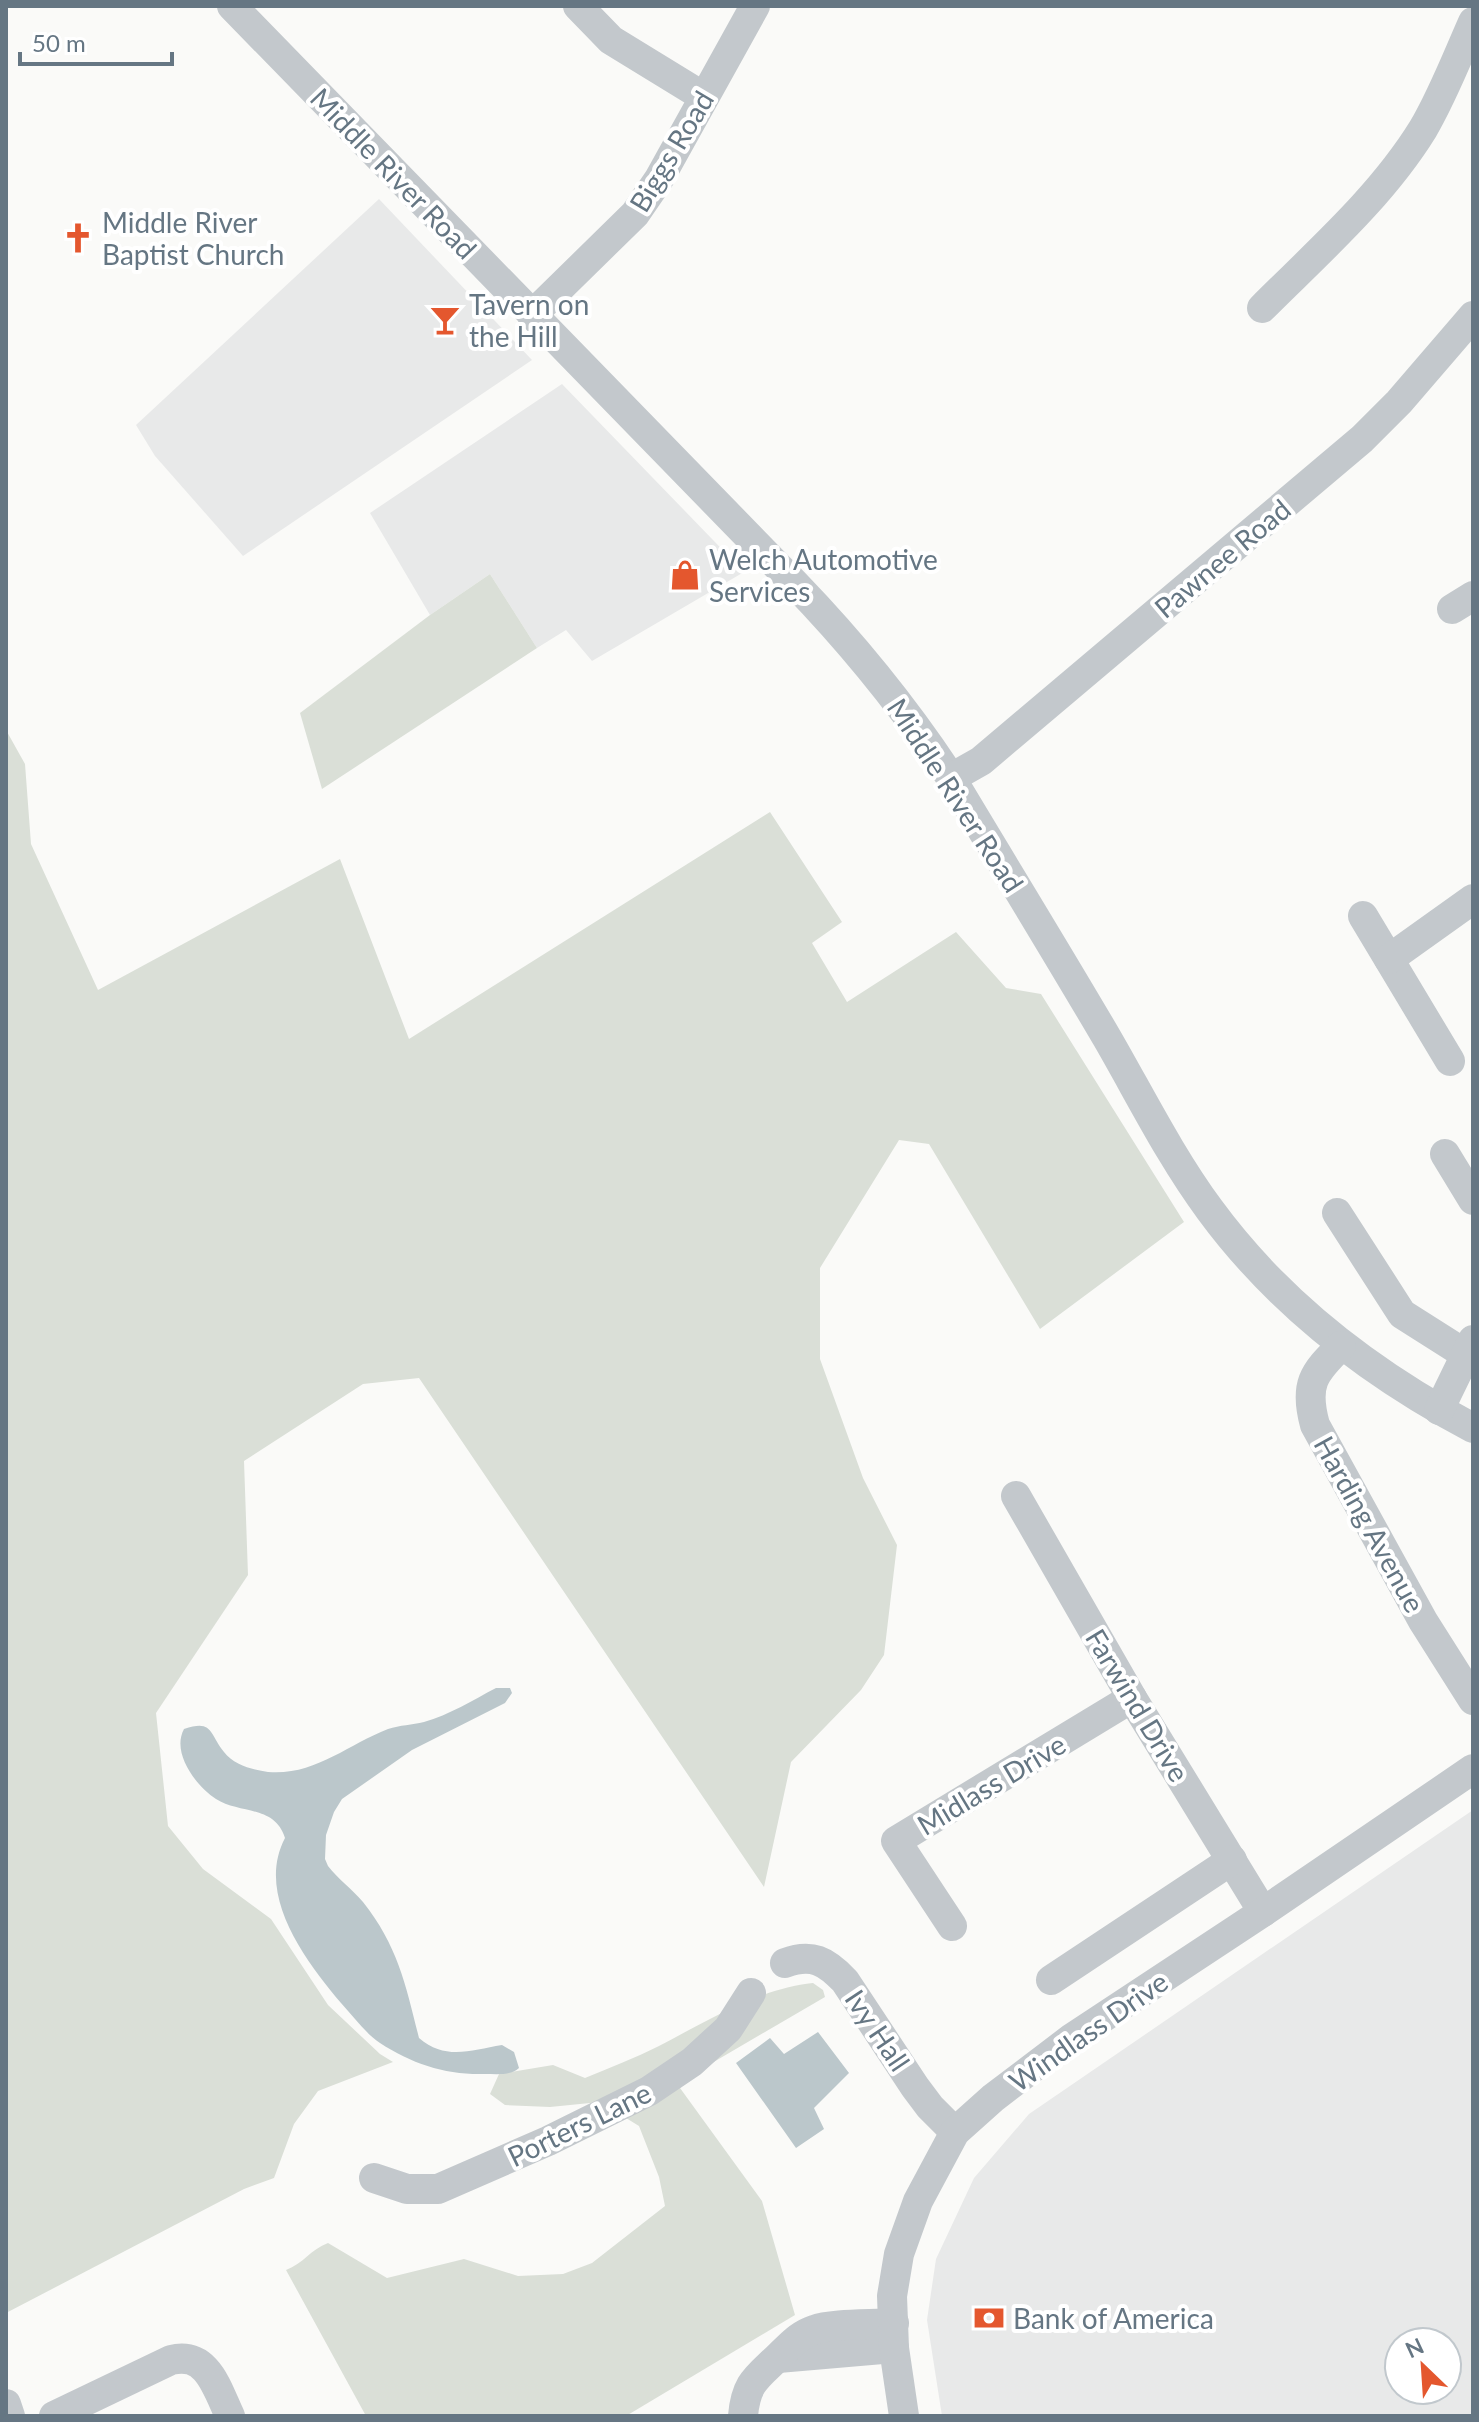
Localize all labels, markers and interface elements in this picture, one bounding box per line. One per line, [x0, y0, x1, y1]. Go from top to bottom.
scale bar [20, 16, 172, 66]
text: 50 m [32, 28, 86, 57]
street label: Middle River Road [304, 81, 484, 265]
street label: Biggs Road [622, 84, 720, 218]
place label: Middle River Baptist Church [102, 205, 284, 271]
church icon: Middle River Baptist Church [61, 221, 95, 255]
place label: Tavern on the Hill [469, 287, 589, 353]
bar icon: Tavern on the Hill [428, 303, 462, 337]
street label: Pawnee Road [1147, 491, 1297, 625]
place label: Welch Automotive Services [709, 542, 938, 608]
shop icon: Welch Automotive Services [668, 558, 702, 592]
street label: Middle River Road [881, 692, 1031, 898]
street label: Harding Avenue [1308, 1430, 1432, 1618]
street label: Farwind Drive [1079, 1623, 1197, 1787]
street label: Midlass Drive [911, 1726, 1071, 1842]
street label: Windlass Drive [1002, 1964, 1174, 2098]
street label: Ivy Hall [838, 1983, 918, 2077]
street label: Porters Lane [502, 2075, 656, 2173]
bank icon: Bank of America [972, 2301, 1006, 2335]
place label: Bank of America [1013, 2301, 1214, 2335]
north arrow [1383, 2326, 1463, 2406]
text: N [1401, 2332, 1428, 2363]

